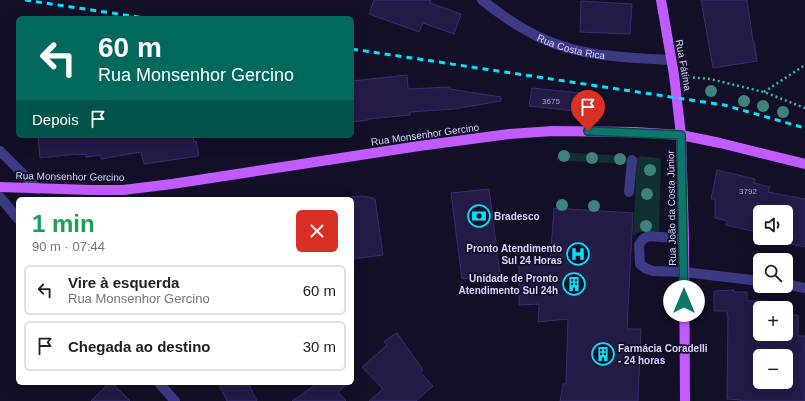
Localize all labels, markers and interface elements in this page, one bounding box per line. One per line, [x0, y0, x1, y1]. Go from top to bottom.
icon: left [32, 32, 84, 84]
text: 60 m [98, 32, 162, 63]
street label: Rua Costa Rica [535, 32, 606, 61]
street label: Rua Fátima [674, 39, 693, 92]
text: Rua Monsenhor Gercino [98, 65, 294, 85]
pin [571, 90, 605, 131]
icon: arrive [577, 96, 599, 118]
house number: 3675 [542, 97, 560, 106]
icon: arrive [87, 108, 109, 130]
text: Depois [32, 111, 79, 128]
street label: Rua Monsenhor Gercino [370, 121, 480, 148]
street label: Rua João da Costa Júnior [665, 149, 678, 266]
street label: Rua Monsenhor Gercino [15, 170, 125, 183]
house number: 3792 [739, 187, 757, 196]
bank icon: Bradesco [466, 203, 492, 229]
map controls [753, 205, 793, 389]
button: sound [753, 205, 793, 245]
text: 1 min [32, 210, 95, 237]
button: close [296, 210, 338, 252]
place label: Bradesco [494, 211, 540, 222]
text: 90 m · 07:44 [32, 239, 105, 254]
hospital icon: Pronto Atendimento Sul 24 Horas [565, 241, 591, 267]
place label: Pronto Atendimento Sul 24 Horas [466, 243, 562, 266]
button: search [753, 253, 793, 293]
building icon: Unidade de Pronto Atendimento Sul 24h [561, 271, 587, 297]
place label: Unidade de Pronto Atendimento Sul 24h [459, 273, 558, 296]
text: Vire à esquerda [68, 274, 179, 291]
icon: left [34, 279, 56, 301]
position arrow [663, 280, 705, 322]
text: 60 m [303, 282, 336, 299]
text: Rua Monsenhor Gercino [68, 291, 210, 306]
button: + [753, 301, 793, 341]
icon: arrive [34, 335, 56, 357]
text: Chegada ao destino [68, 338, 211, 355]
text: 30 m [303, 338, 336, 355]
building icon: Farmácia Coradelli - 24 horas [590, 341, 616, 367]
place label: Farmácia Coradelli - 24 horas [618, 343, 708, 366]
button: − [753, 349, 793, 389]

